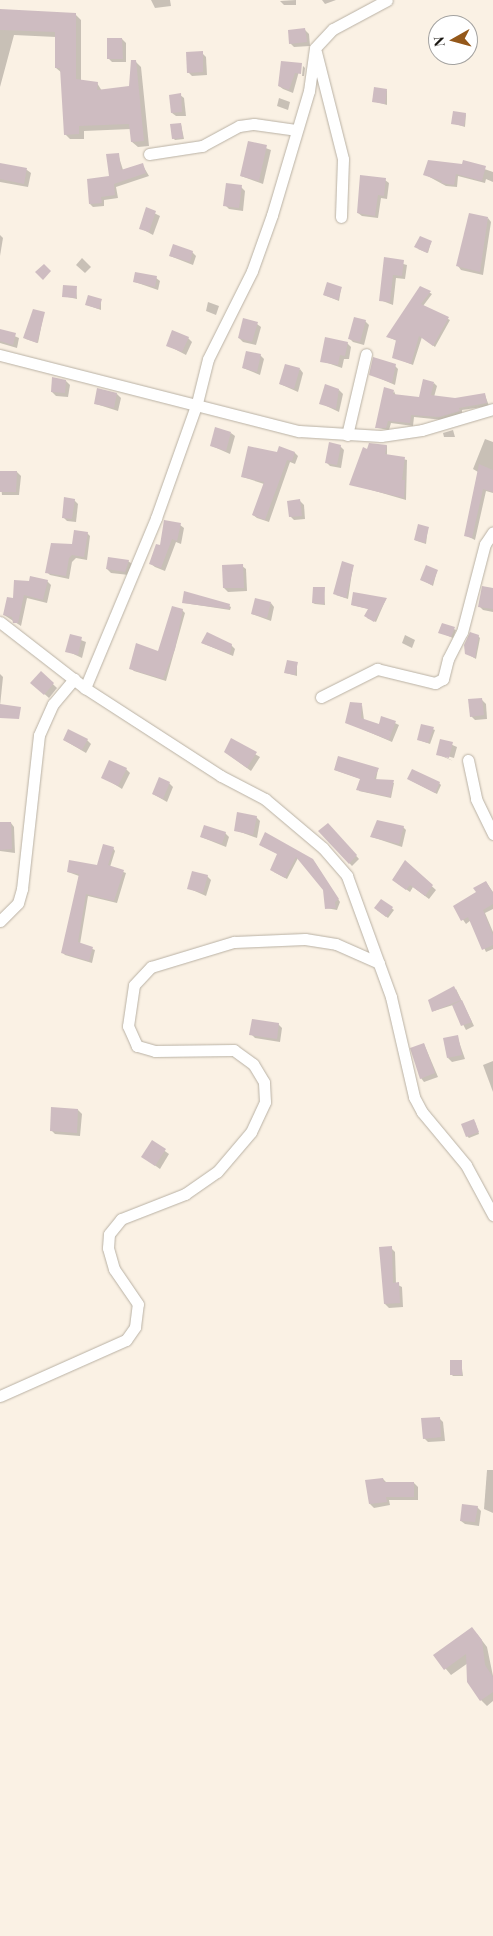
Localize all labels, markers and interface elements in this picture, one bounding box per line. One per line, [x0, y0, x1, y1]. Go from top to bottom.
north arrow [428, 15, 478, 65]
text: N [429, 36, 449, 48]

